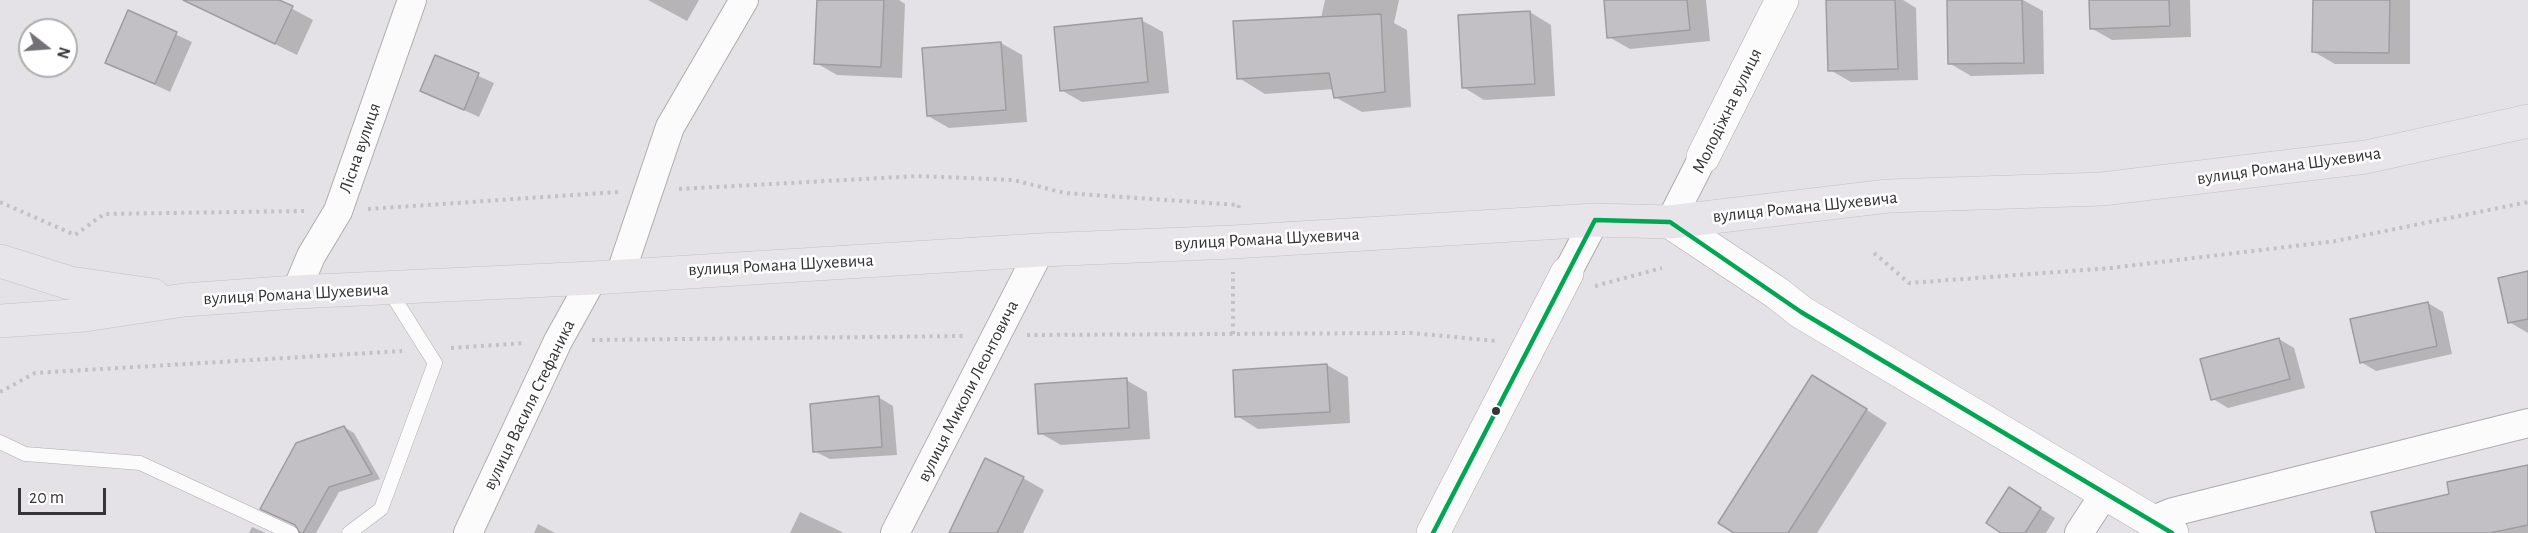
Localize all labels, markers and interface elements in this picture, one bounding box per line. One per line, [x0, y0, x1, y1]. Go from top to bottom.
north arrow [18, 18, 78, 78]
text: N [54, 45, 73, 60]
street label: Молодіжна вулиця [1687, 45, 1767, 177]
street label: Лісна вулиця [334, 100, 386, 196]
street label: вулиця Романа Шухевича [2196, 142, 2382, 190]
street label: вулиця Романа Шухевича [1712, 187, 1898, 227]
street label: вулиця Романа Шухевича [1174, 223, 1360, 255]
street label: вулиця Романа Шухевича [688, 249, 874, 281]
street label: вулиця Романа Шухевича [203, 278, 389, 310]
street label: вулиця Миколи Леонтовича [913, 297, 1023, 485]
street label: вулиця Василя Стефаника [478, 316, 580, 494]
unlabelled marker [1490, 405, 1502, 417]
scale bar [21, 476, 110, 514]
text: 20 m [29, 489, 64, 507]

